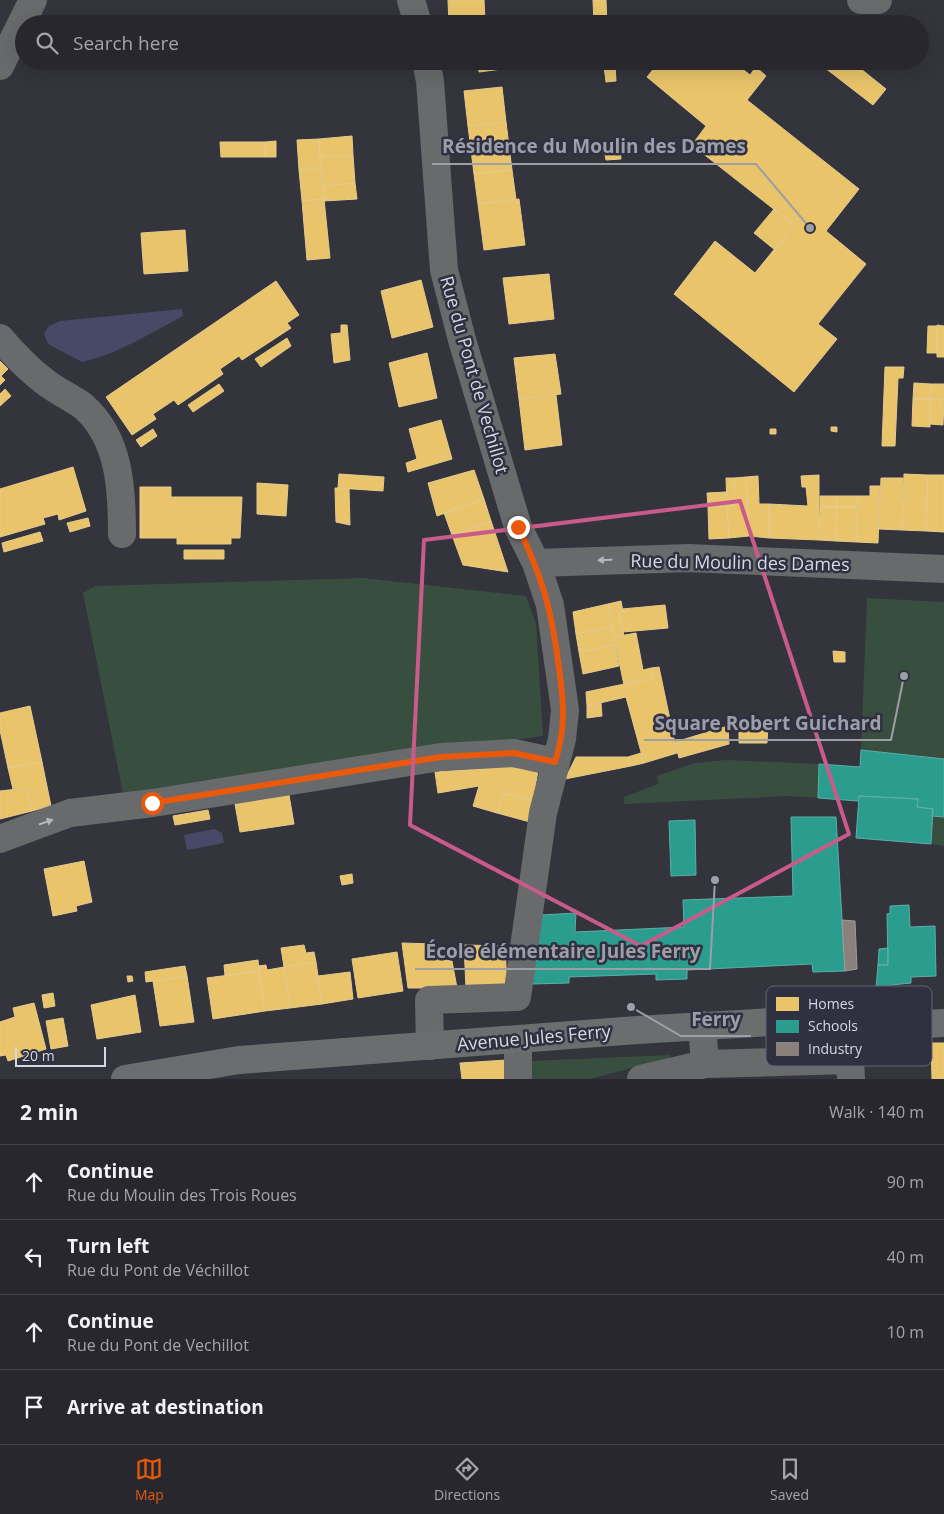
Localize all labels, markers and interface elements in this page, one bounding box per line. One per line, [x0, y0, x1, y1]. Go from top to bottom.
search box [15, 15, 929, 70]
icon: search [33, 29, 61, 57]
text: Search here [73, 30, 179, 56]
callout: Résidence du Moulin des Dames [432, 130, 756, 164]
text: Résidence du Moulin des Dames [442, 133, 746, 159]
street label: Rue du Pont de Vechillot [435, 273, 515, 476]
route end [507, 516, 530, 539]
street label: Rue du Moulin des Dames [630, 548, 850, 576]
one-way arrow [597, 556, 613, 564]
callout: Square Robert Guichard [644, 706, 891, 740]
text: Square Robert Guichard [654, 710, 882, 736]
route start [141, 792, 164, 815]
one-way arrow [38, 817, 53, 825]
callout: École élémentaire Jules Ferry [415, 935, 710, 969]
text: École élémentaire Jules Ferry [426, 938, 701, 964]
legend [766, 986, 932, 1066]
text: Homes [808, 994, 855, 1013]
callout: Ferry [681, 1002, 751, 1036]
text: Ferry [691, 1006, 741, 1032]
text: Schools [808, 1016, 858, 1035]
street label: Avenue Jules Ferry [456, 1018, 613, 1056]
text: Industry [808, 1039, 863, 1058]
scale bar [15, 1044, 106, 1067]
text: 20 m [22, 1046, 55, 1065]
text: 2 min [20, 1098, 78, 1126]
text: Walk · 140 m [829, 1101, 924, 1123]
text: Continue [67, 1158, 154, 1184]
icon: ahead [20, 1168, 48, 1196]
text: 90 m [887, 1171, 924, 1193]
text: Rue du Moulin des Trois Roues [67, 1184, 297, 1206]
text: Turn left [67, 1233, 149, 1259]
icon: left [20, 1243, 48, 1271]
text: 40 m [887, 1246, 924, 1268]
text: Rue du Pont de Véchillot [67, 1259, 249, 1281]
text: Continue [67, 1308, 154, 1334]
icon: ahead [20, 1318, 48, 1346]
text: 10 m [887, 1321, 924, 1343]
text: Rue du Pont de Vechillot [67, 1334, 249, 1356]
icon: arrive [20, 1393, 48, 1421]
text: Arrive at destination [67, 1394, 264, 1420]
tab: Map [135, 1455, 164, 1504]
tab: Directions [434, 1455, 500, 1504]
tab: Saved [770, 1455, 809, 1504]

